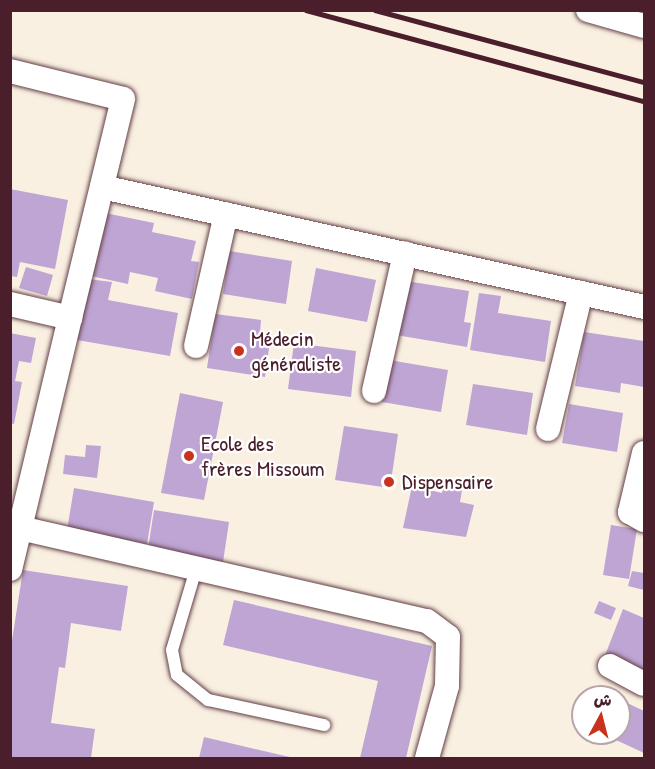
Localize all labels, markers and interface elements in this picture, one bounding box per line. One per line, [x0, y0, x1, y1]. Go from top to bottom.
place label: Médecin généraliste [251, 325, 341, 376]
marker: Médecin généraliste [232, 344, 246, 358]
place label: Ecole des frères Missoum [201, 430, 324, 482]
marker: Ecole des frères Missoum [182, 449, 196, 463]
place label: Dispensaire [402, 469, 493, 495]
marker: Dispensaire [380, 473, 398, 491]
north arrow [571, 685, 631, 745]
text: ش [593, 687, 613, 711]

